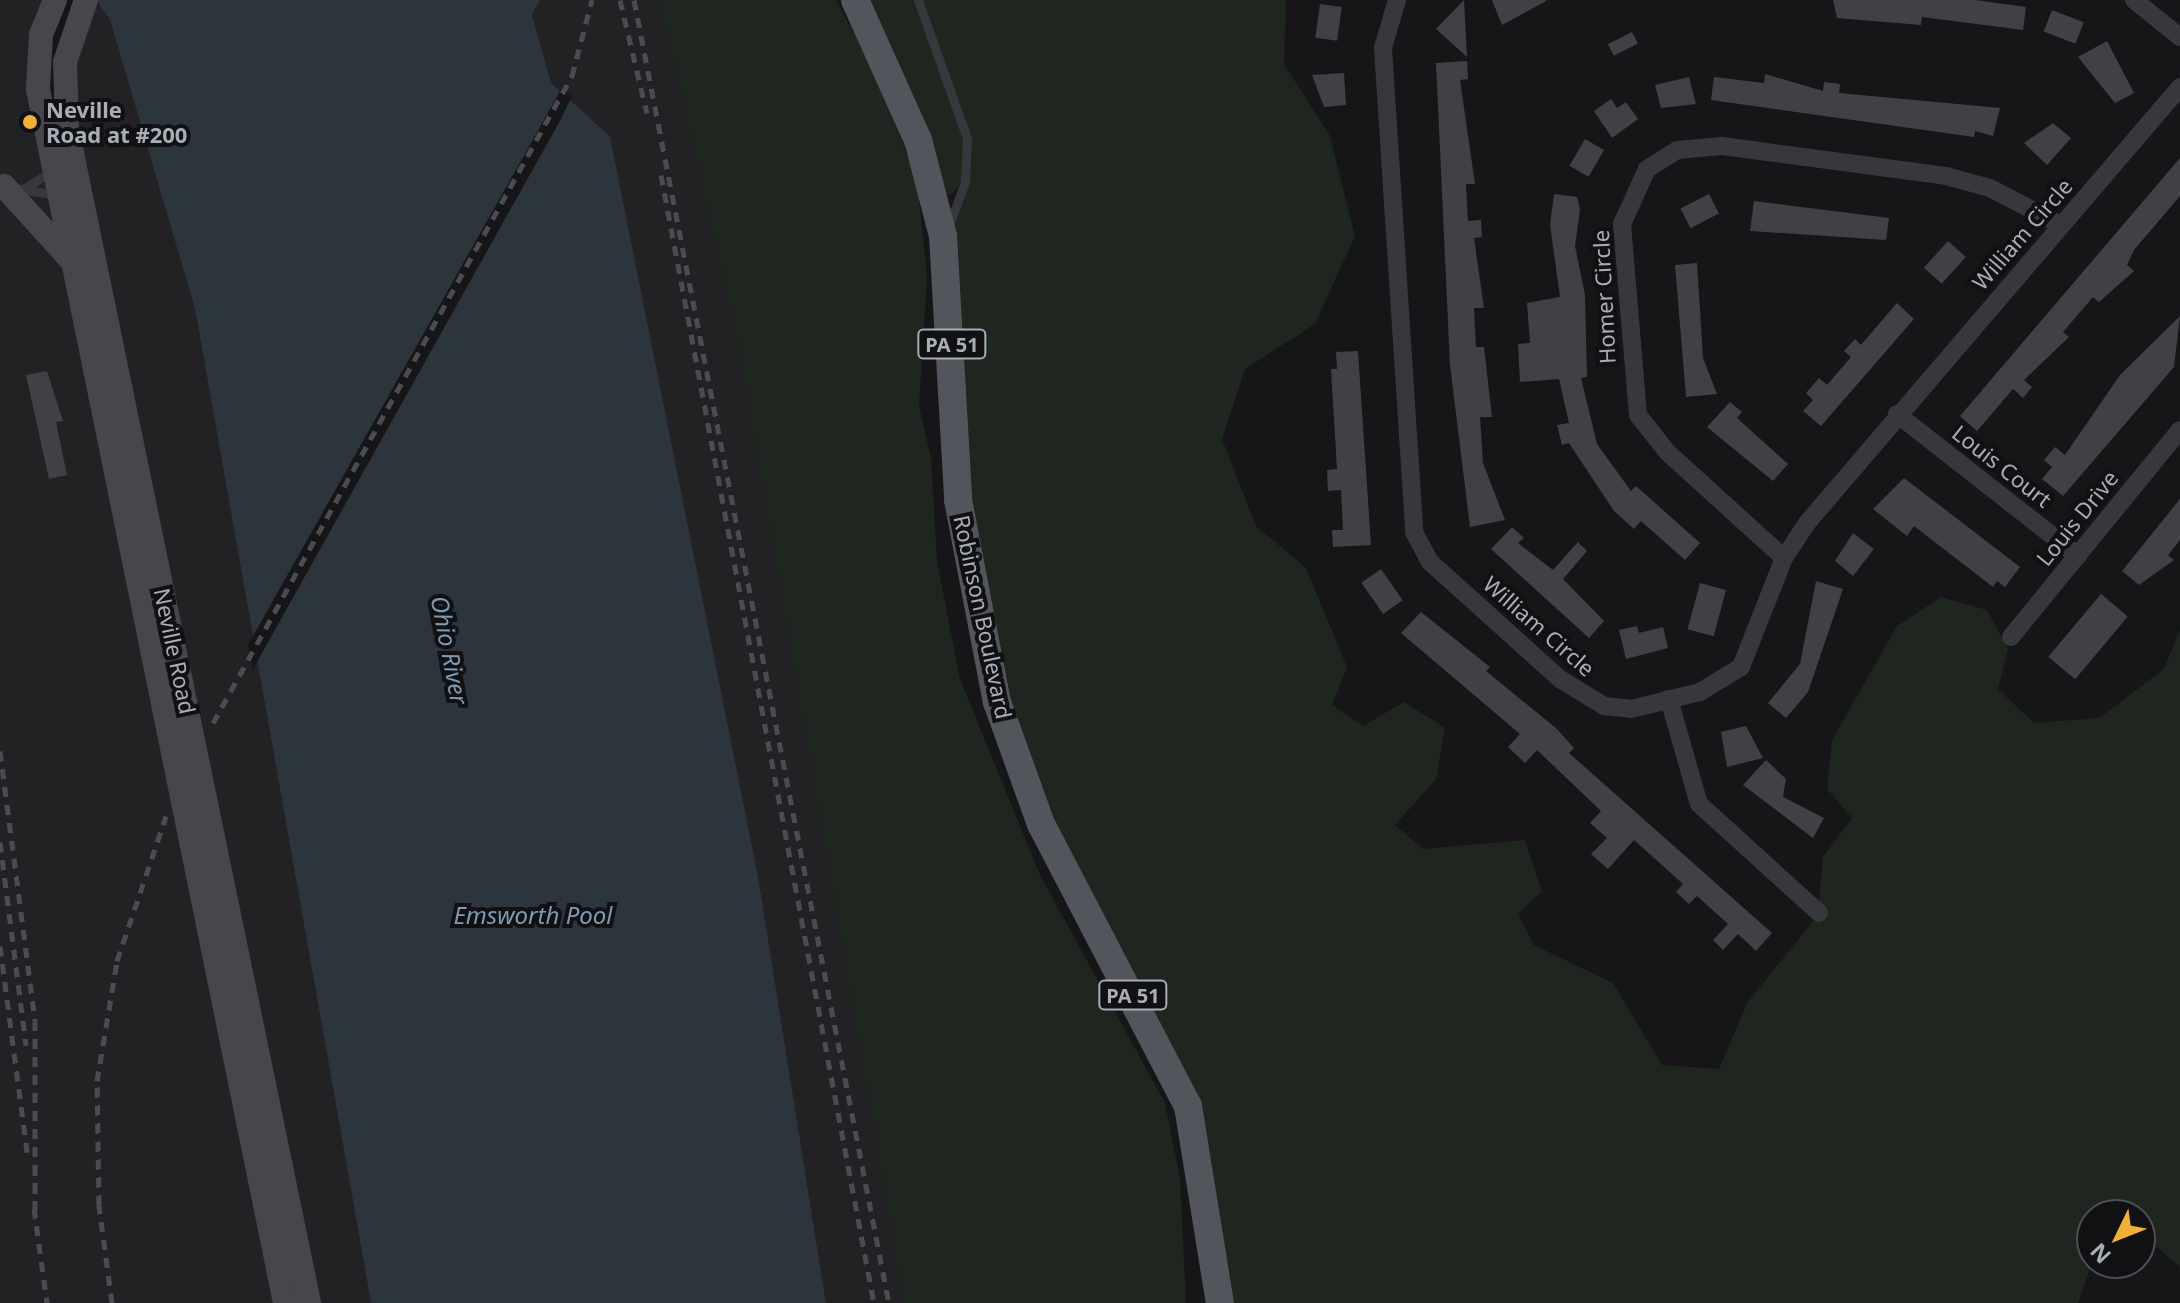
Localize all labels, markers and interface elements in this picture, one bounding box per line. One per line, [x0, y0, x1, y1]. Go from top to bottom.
place label: Neville Road at #200 [46, 96, 187, 148]
marker: Neville Road at #200 [21, 113, 39, 131]
street label: William Circle [1967, 173, 2077, 295]
street label: Homer Circle [1587, 229, 1621, 365]
road number: PA 51 [916, 328, 988, 360]
street label: Louis Court [1947, 419, 2057, 513]
street label: Louis Drive [2031, 465, 2123, 571]
street label: Robinson Boulevard [949, 513, 1017, 721]
street label: William Circle [1478, 571, 1600, 681]
street label: Neville Road [149, 586, 201, 716]
water label: Ohio River [425, 593, 475, 707]
water label: Emsworth Pool [453, 901, 613, 929]
road number: PA 51 [1097, 979, 1169, 1011]
north arrow [2076, 1199, 2156, 1279]
text: N [2083, 1237, 2117, 1271]

